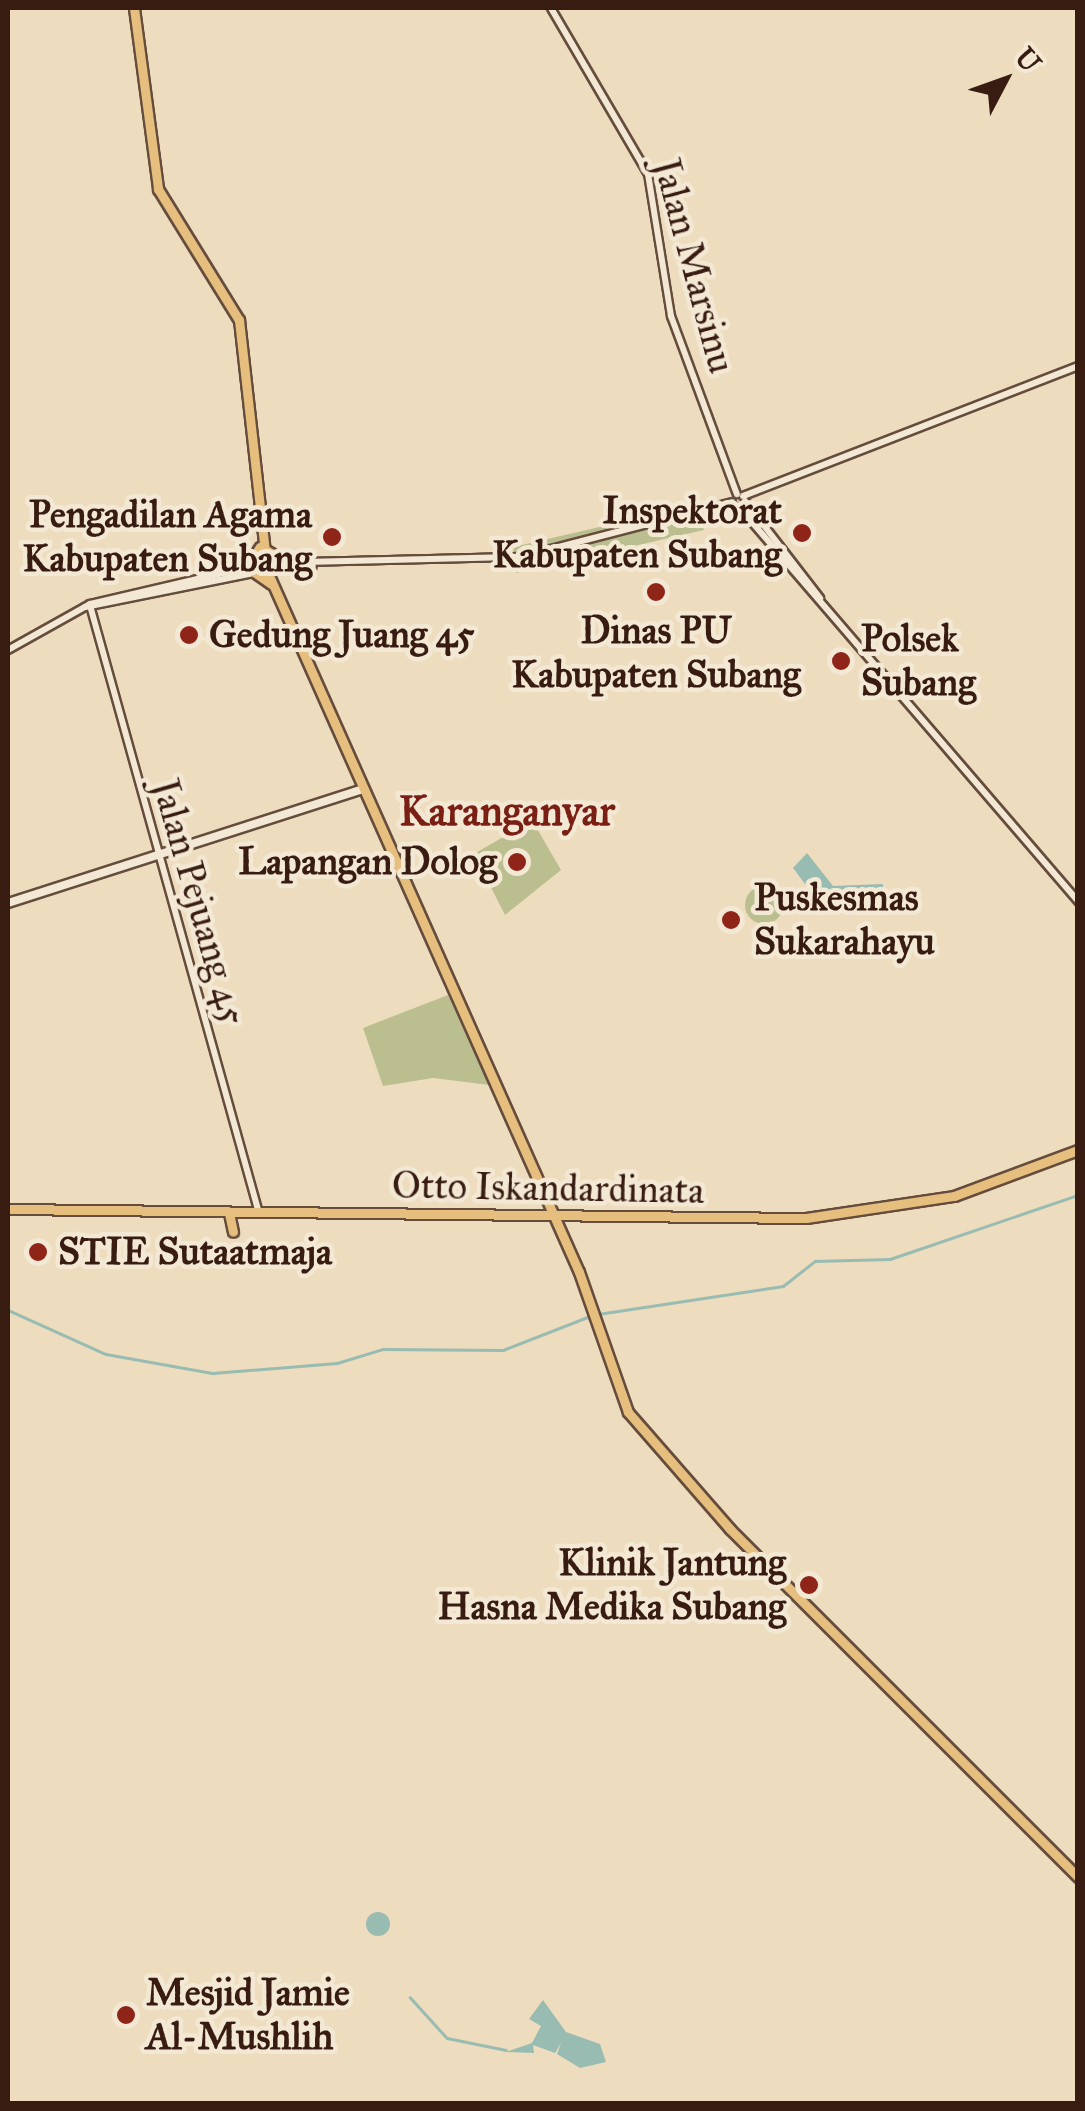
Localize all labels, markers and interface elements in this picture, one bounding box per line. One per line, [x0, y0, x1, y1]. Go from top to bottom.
north arrow [955, 30, 1055, 130]
text: U [1008, 40, 1048, 80]
street label: Jalan Marsinu [644, 154, 744, 378]
place label: Inspektorat Kabupaten Subang [492, 488, 782, 578]
place label: Pengadilan Agama Kabupaten Subang [22, 492, 312, 582]
marker: Inspektorat Kabupaten Subang [791, 522, 813, 544]
marker: Pengadilan Agama Kabupaten Subang [321, 526, 343, 548]
marker: Dinas PU Kabupaten Subang [645, 581, 667, 603]
place label: Dinas PU Kabupaten Subang [511, 608, 801, 698]
place label: Gedung Juang 45 [209, 612, 474, 658]
place label: Polsek Subang [861, 616, 976, 706]
marker: Gedung Juang 45 [178, 624, 200, 646]
marker: Polsek Subang [830, 650, 852, 672]
street label: Jalan Pejuang 45 [142, 774, 256, 1030]
district label: Karanganyar [399, 786, 615, 836]
place label: Lapangan Dolog [238, 839, 497, 885]
marker: Lapangan Dolog [506, 851, 528, 873]
place label: Puskesmas Sukarahayu [754, 875, 935, 964]
marker: Puskesmas Sukarahayu [718, 907, 744, 933]
street label: Otto Iskandardinata [391, 1162, 705, 1214]
place label: STIE Sutaatmaja [58, 1229, 332, 1275]
marker: STIE Sutaatmaja [27, 1241, 49, 1263]
place label: Klinik Jantung Hasna Medika Subang [438, 1540, 786, 1630]
marker: Klinik Jantung Hasna Medika Subang [796, 1572, 822, 1598]
place label: Mesjid Jamie Al-Mushlih [146, 1970, 350, 2060]
marker: Mesjid Jamie Al-Mushlih [115, 2004, 137, 2026]

